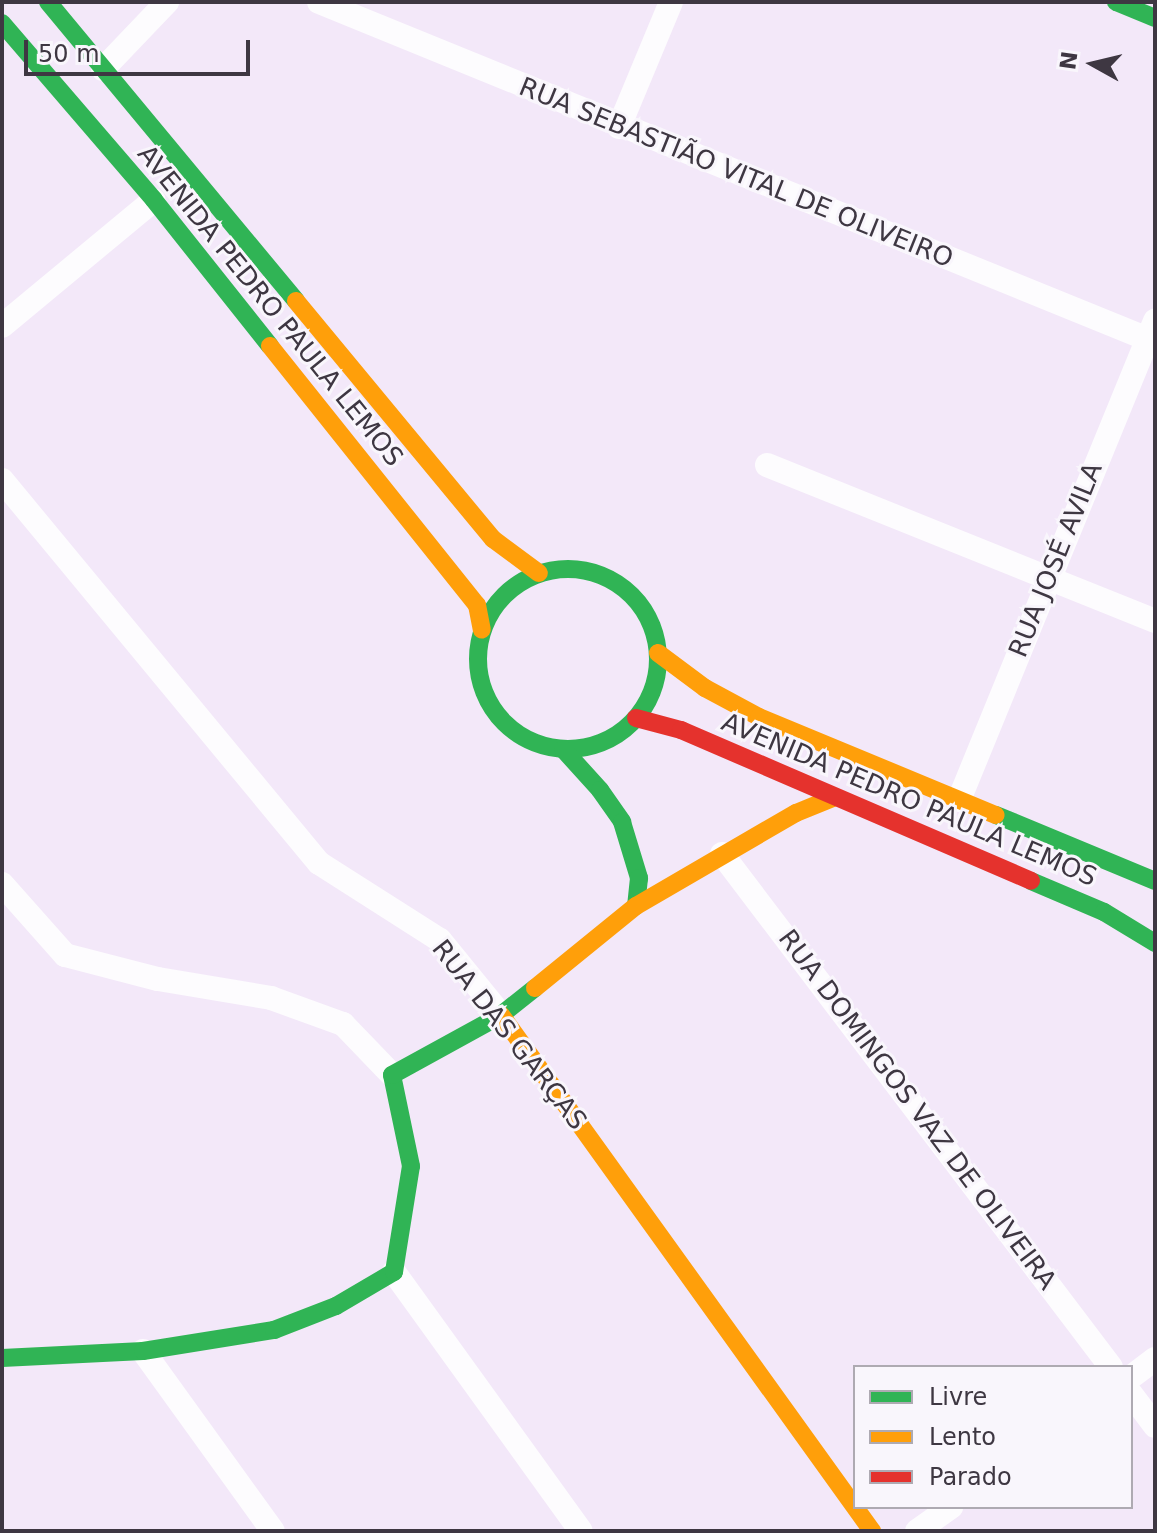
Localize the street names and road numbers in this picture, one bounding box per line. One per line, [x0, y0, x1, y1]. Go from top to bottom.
street label: RUA SEBASTIÃO VITAL DE OLIVEIRO [514, 71, 958, 275]
street label: AVENIDA PEDRO PAULA LEMOS [131, 139, 409, 473]
street label: RUA JOSÉ AVILA [1003, 458, 1109, 662]
street label: AVENIDA PEDRO PAULA LEMOS [717, 707, 1101, 893]
street label: RUA DOMINGOS VAZ DE OLIVEIRA [771, 924, 1063, 1296]
street label: RUA DAS GARÇAS [425, 934, 593, 1136]

